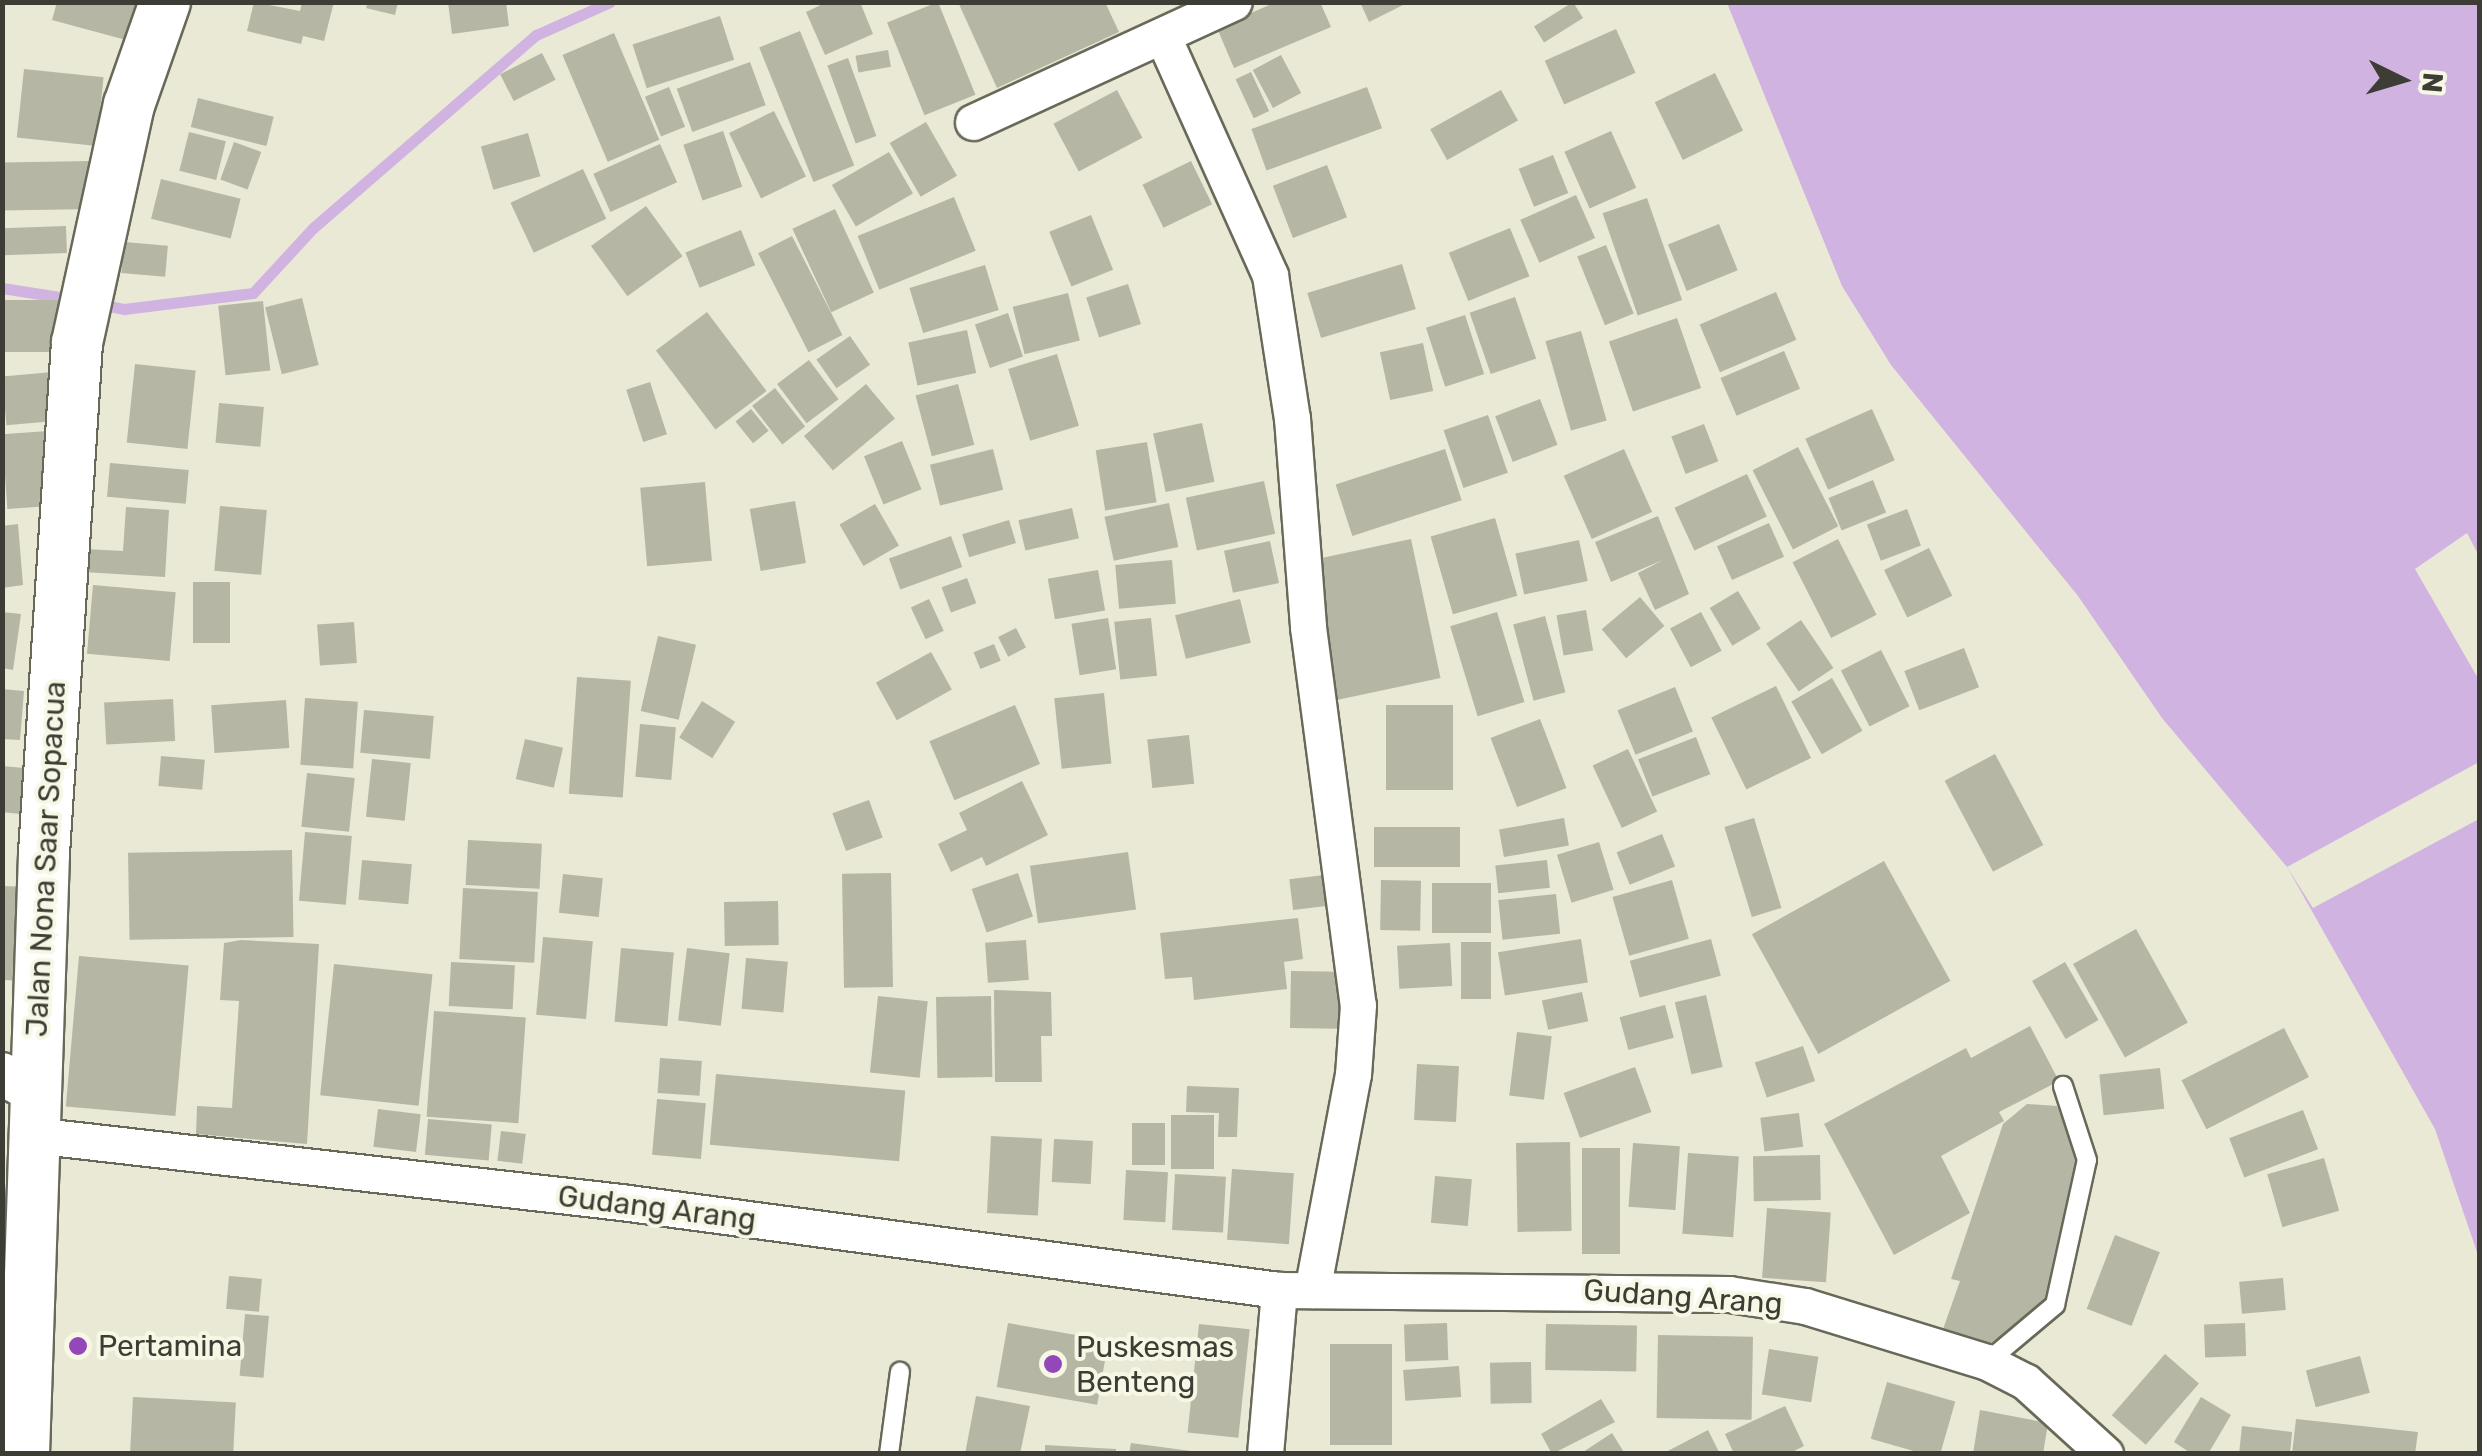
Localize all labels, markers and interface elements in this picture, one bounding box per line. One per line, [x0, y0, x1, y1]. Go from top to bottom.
north arrow [2352, 30, 2452, 130]
text: N [2415, 71, 2450, 94]
street label: Jalan Nona Saar Sopacua [19, 680, 73, 1038]
street label: Gudang Arang [555, 1178, 759, 1238]
street label: Gudang Arang [1582, 1272, 1784, 1322]
place label: Pertamina [98, 1328, 242, 1364]
place label: Puskesmas Benteng [1076, 1329, 1234, 1400]
marker: Pertamina [67, 1335, 89, 1357]
marker: Puskesmas Benteng [1040, 1351, 1066, 1377]

